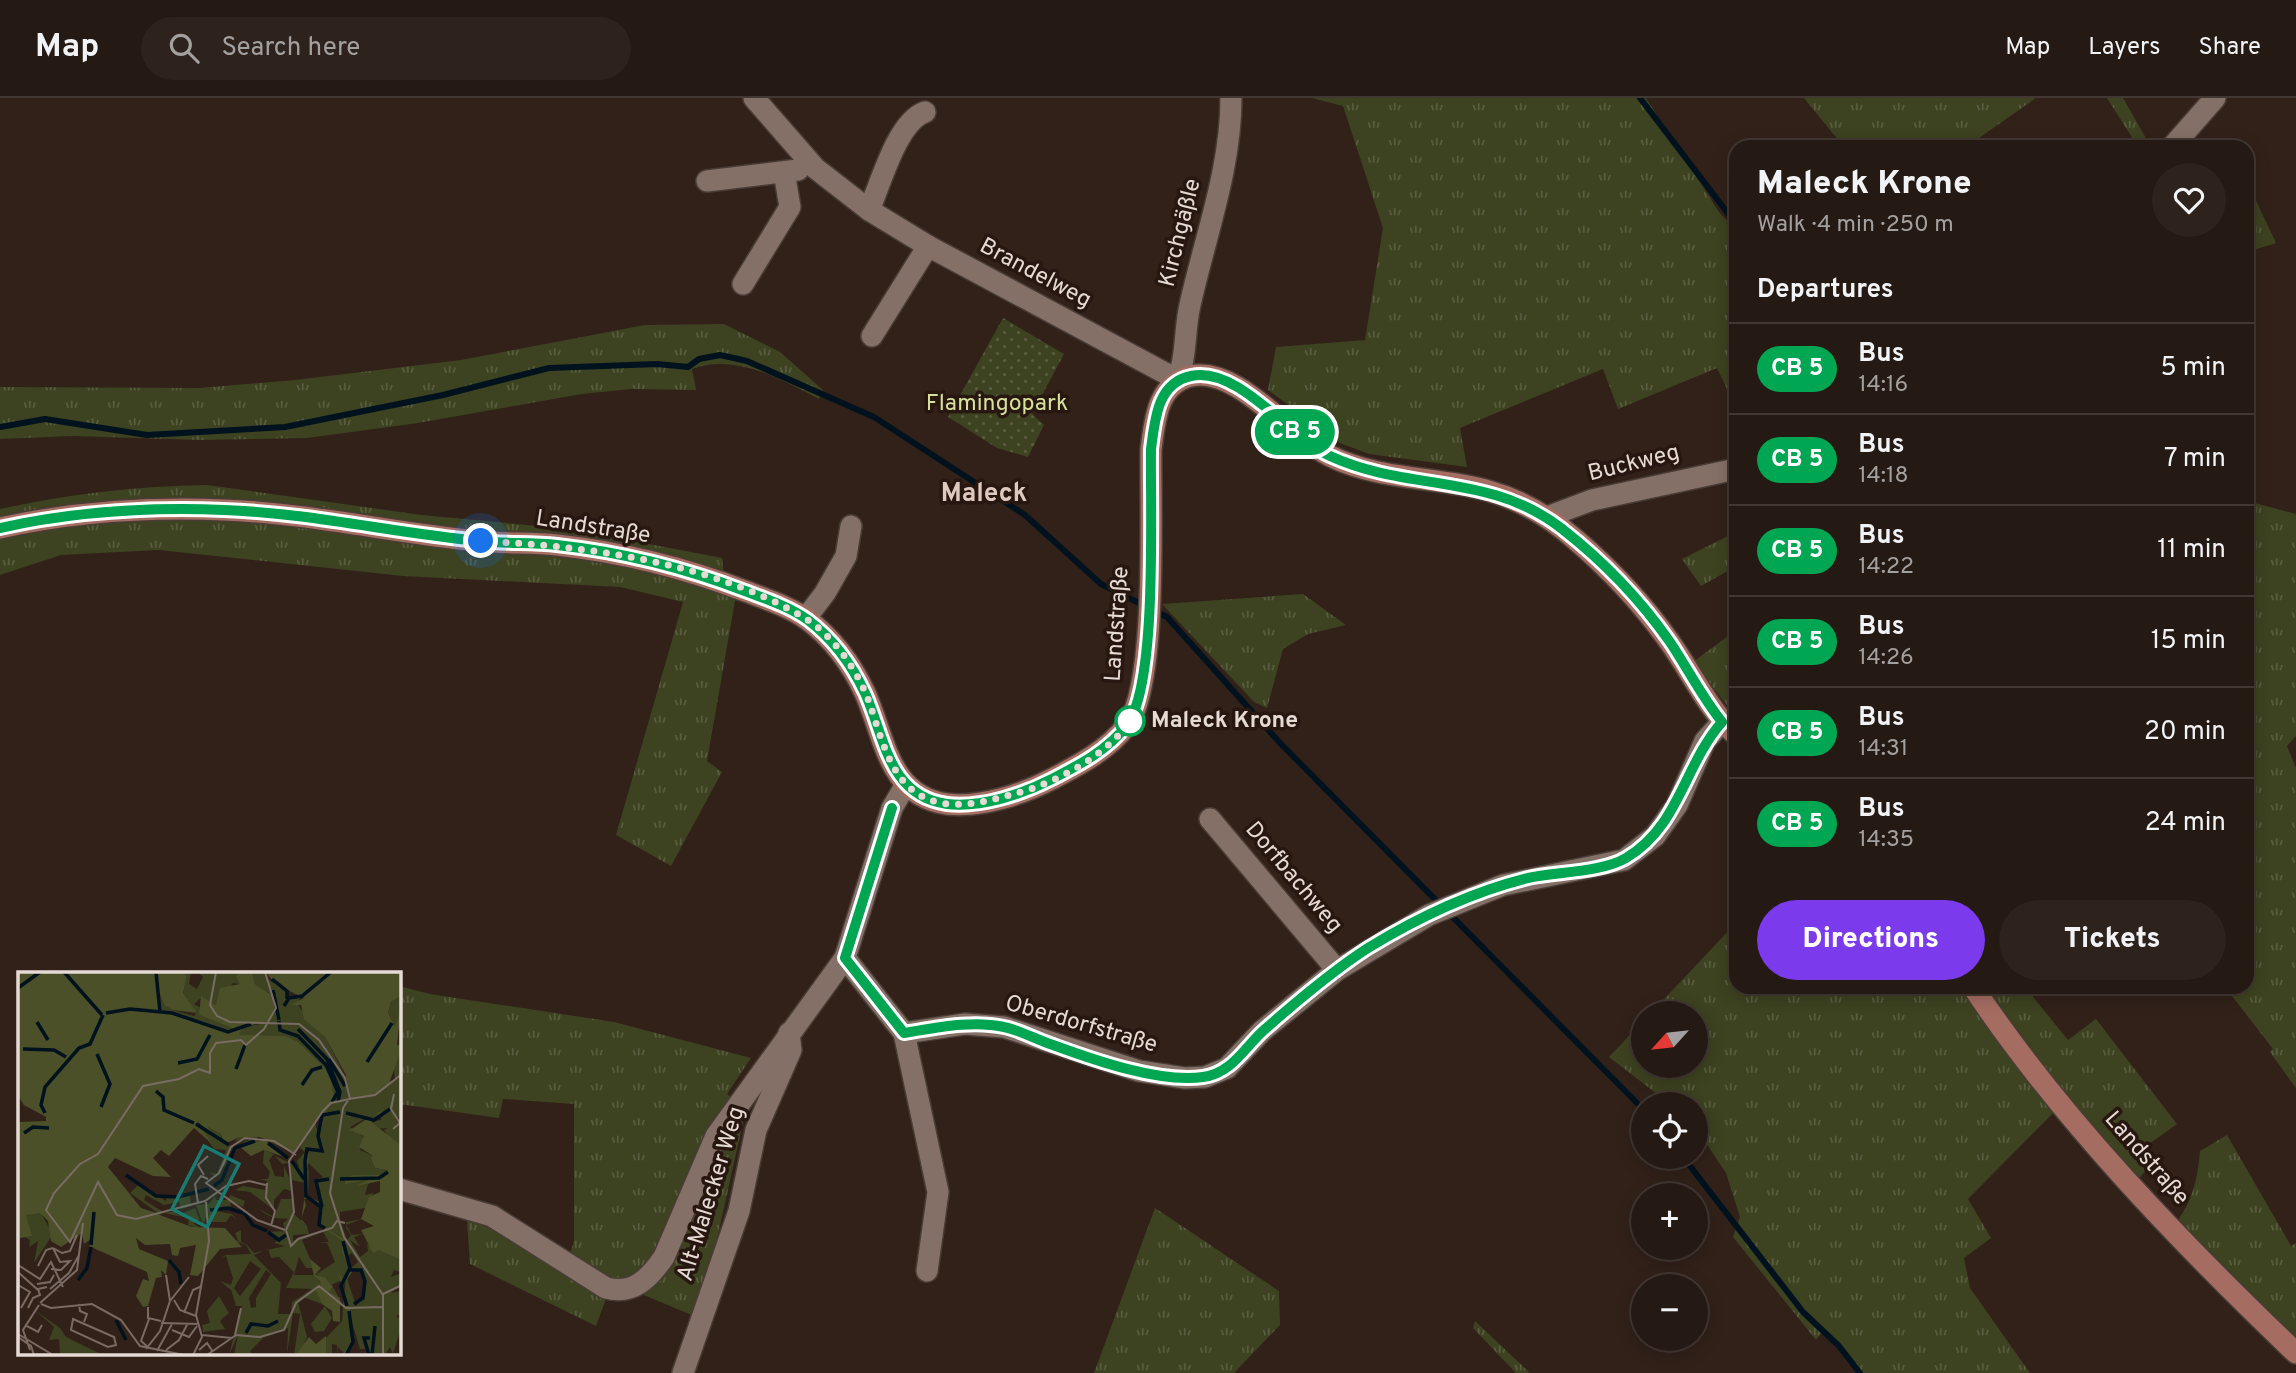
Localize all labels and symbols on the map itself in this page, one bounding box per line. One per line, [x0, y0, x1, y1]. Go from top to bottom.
street label: Kirchgäßle [1154, 176, 1208, 290]
street label: Brandelweg [974, 232, 1096, 316]
park label: Flamingopark [926, 390, 1068, 419]
line badge: CB 5 [1246, 409, 1344, 455]
street label: Buckweg [1585, 439, 1683, 489]
district label: Maleck [941, 478, 1027, 511]
street label: Landstraße [534, 505, 652, 551]
your location [463, 523, 498, 558]
street label: Landstraße [1100, 565, 1136, 683]
marker: Maleck Krone [1115, 706, 1145, 736]
place label: Maleck Krone [1151, 707, 1298, 736]
street label: Dorfbachweg [1238, 816, 1348, 940]
inset map [18, 972, 401, 1356]
street label: Oberdorfstraße [1002, 989, 1160, 1061]
north arrow [1631, 1001, 1708, 1078]
street label: Alt-Malecker Weg [672, 1103, 752, 1285]
street label: Landstraße [2097, 1106, 2195, 1212]

